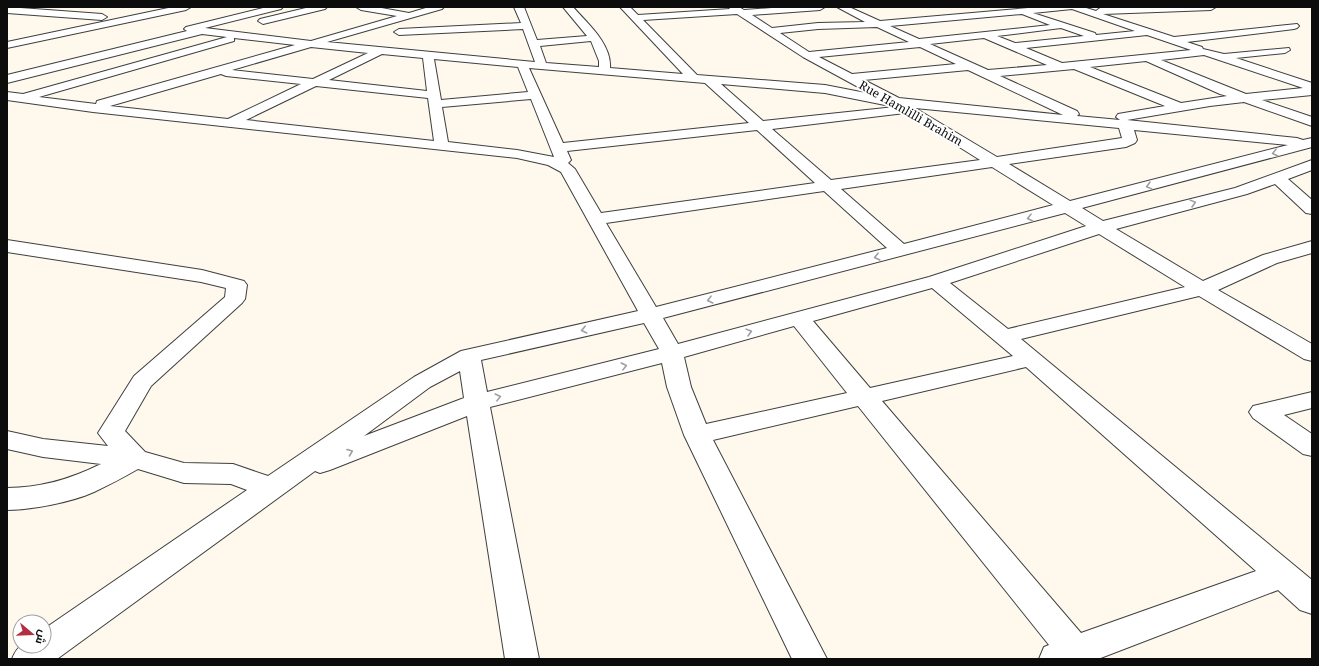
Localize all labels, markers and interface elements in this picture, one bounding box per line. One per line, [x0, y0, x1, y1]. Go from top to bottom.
street label: Rue Hamlilli Brahim [856, 76, 966, 150]
one-way arrow [1272, 148, 1279, 157]
one-way arrow [1146, 181, 1153, 190]
one-way arrow [1190, 200, 1196, 208]
one-way arrow [1027, 213, 1033, 221]
one-way arrow [874, 252, 881, 261]
one-way arrow [707, 295, 714, 303]
one-way arrow [581, 326, 587, 334]
one-way arrow [746, 328, 753, 337]
one-way arrow [621, 362, 627, 370]
one-way arrow [495, 394, 501, 402]
one-way arrow [346, 448, 353, 456]
north arrow [12, 614, 52, 654]
text: ش [33, 628, 51, 647]

